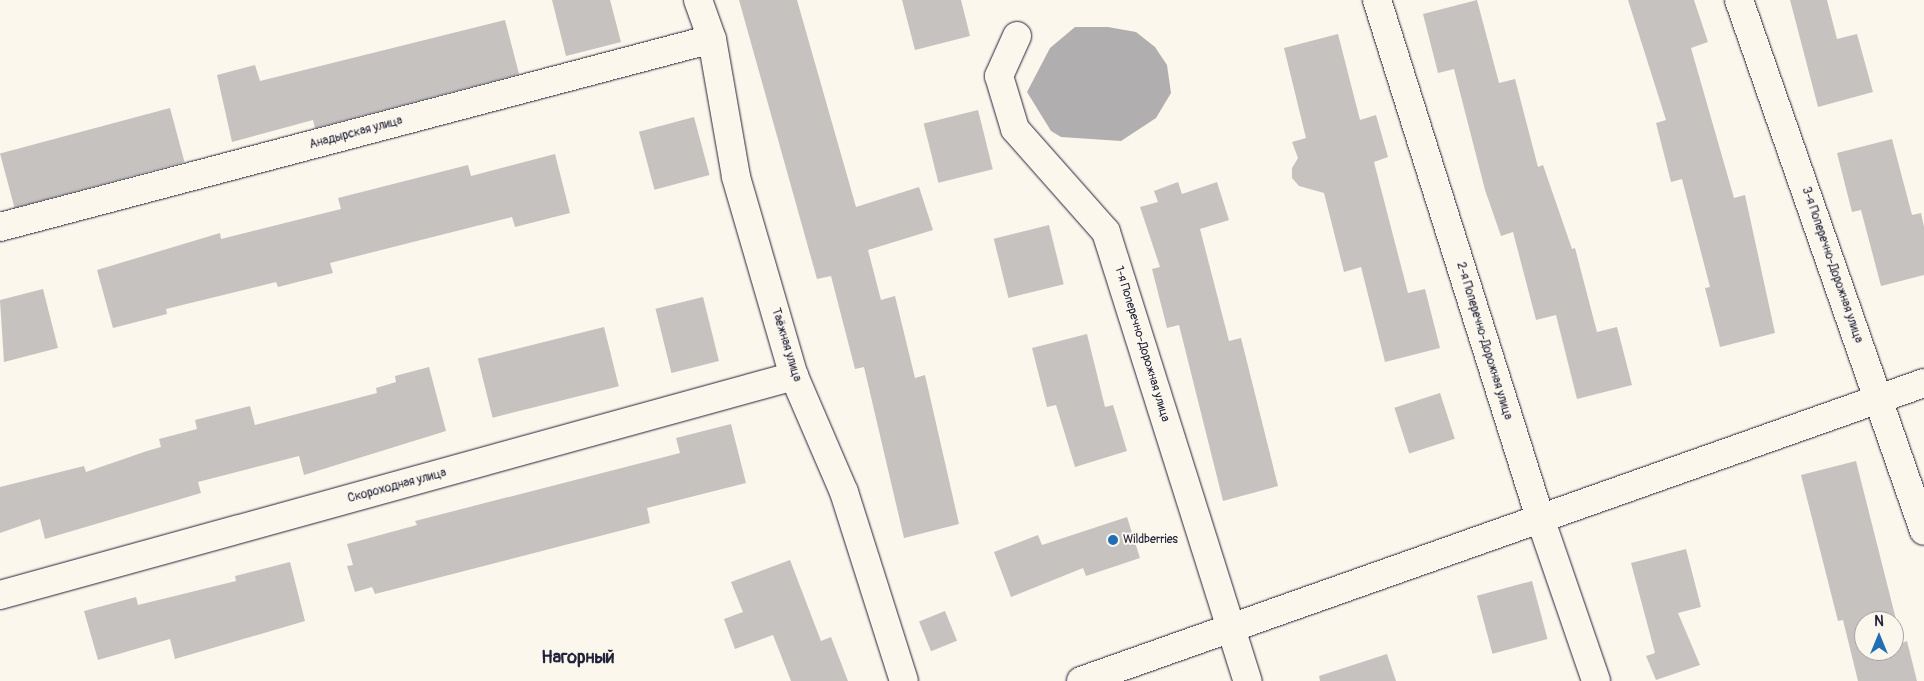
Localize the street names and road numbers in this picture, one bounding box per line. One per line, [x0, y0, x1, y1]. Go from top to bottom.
street label: Анадырская улица [308, 114, 404, 152]
street label: 3-я Поперечно-Дорожная улица [1798, 185, 1866, 345]
street label: 2-я Поперечно-Дорожная улица [1453, 260, 1515, 422]
street label: 1-я Поперечно-Дорожная улица [1111, 264, 1173, 424]
street label: Таёжная улица [768, 307, 804, 383]
street label: Скороходная улица [346, 466, 448, 506]

